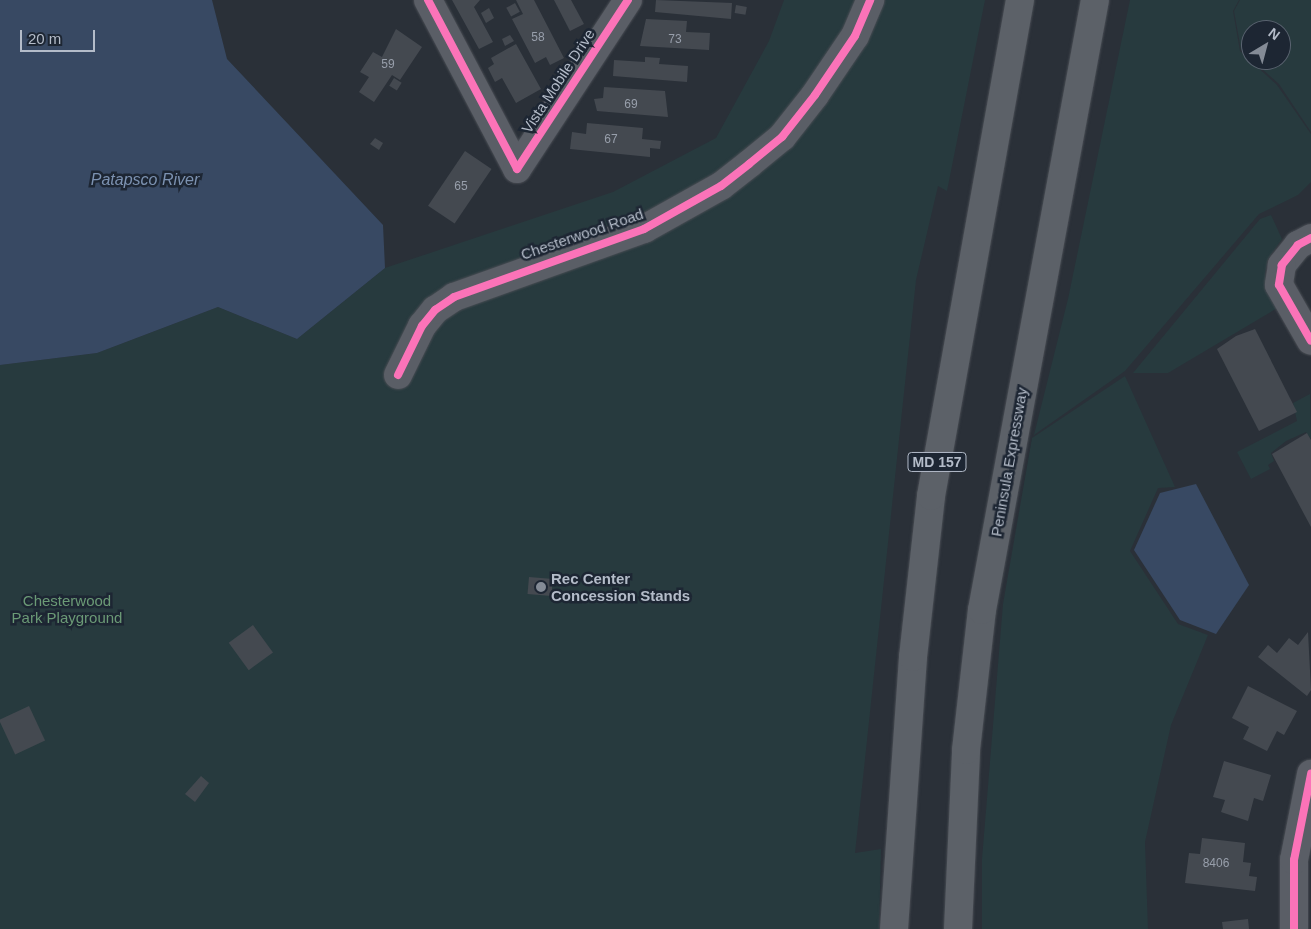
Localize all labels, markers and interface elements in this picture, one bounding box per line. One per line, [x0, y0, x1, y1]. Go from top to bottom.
scale bar [22, 20, 98, 52]
north arrow [1241, 20, 1291, 70]
text: N [1266, 24, 1283, 43]
street label: Vista Mobile Drive [518, 26, 598, 136]
text: 20 m [28, 30, 61, 47]
house number: 58 [531, 31, 545, 45]
house number: 73 [668, 33, 682, 47]
house number: 59 [381, 58, 395, 72]
house number: 69 [624, 98, 638, 112]
house number: 67 [604, 133, 618, 147]
water label: Patapsco River [91, 170, 199, 190]
house number: 65 [454, 180, 468, 194]
street label: Chesterwood Road [518, 205, 646, 263]
street label: Peninsula Expressway [987, 386, 1031, 538]
road number: MD 157 [907, 451, 967, 474]
place label: Rec Center Concession Stands [551, 569, 690, 604]
marker: Rec Center Concession Stands [535, 581, 547, 593]
park label: Chesterwood Park Playground [12, 591, 122, 626]
house number: 8406 [1203, 857, 1229, 871]

